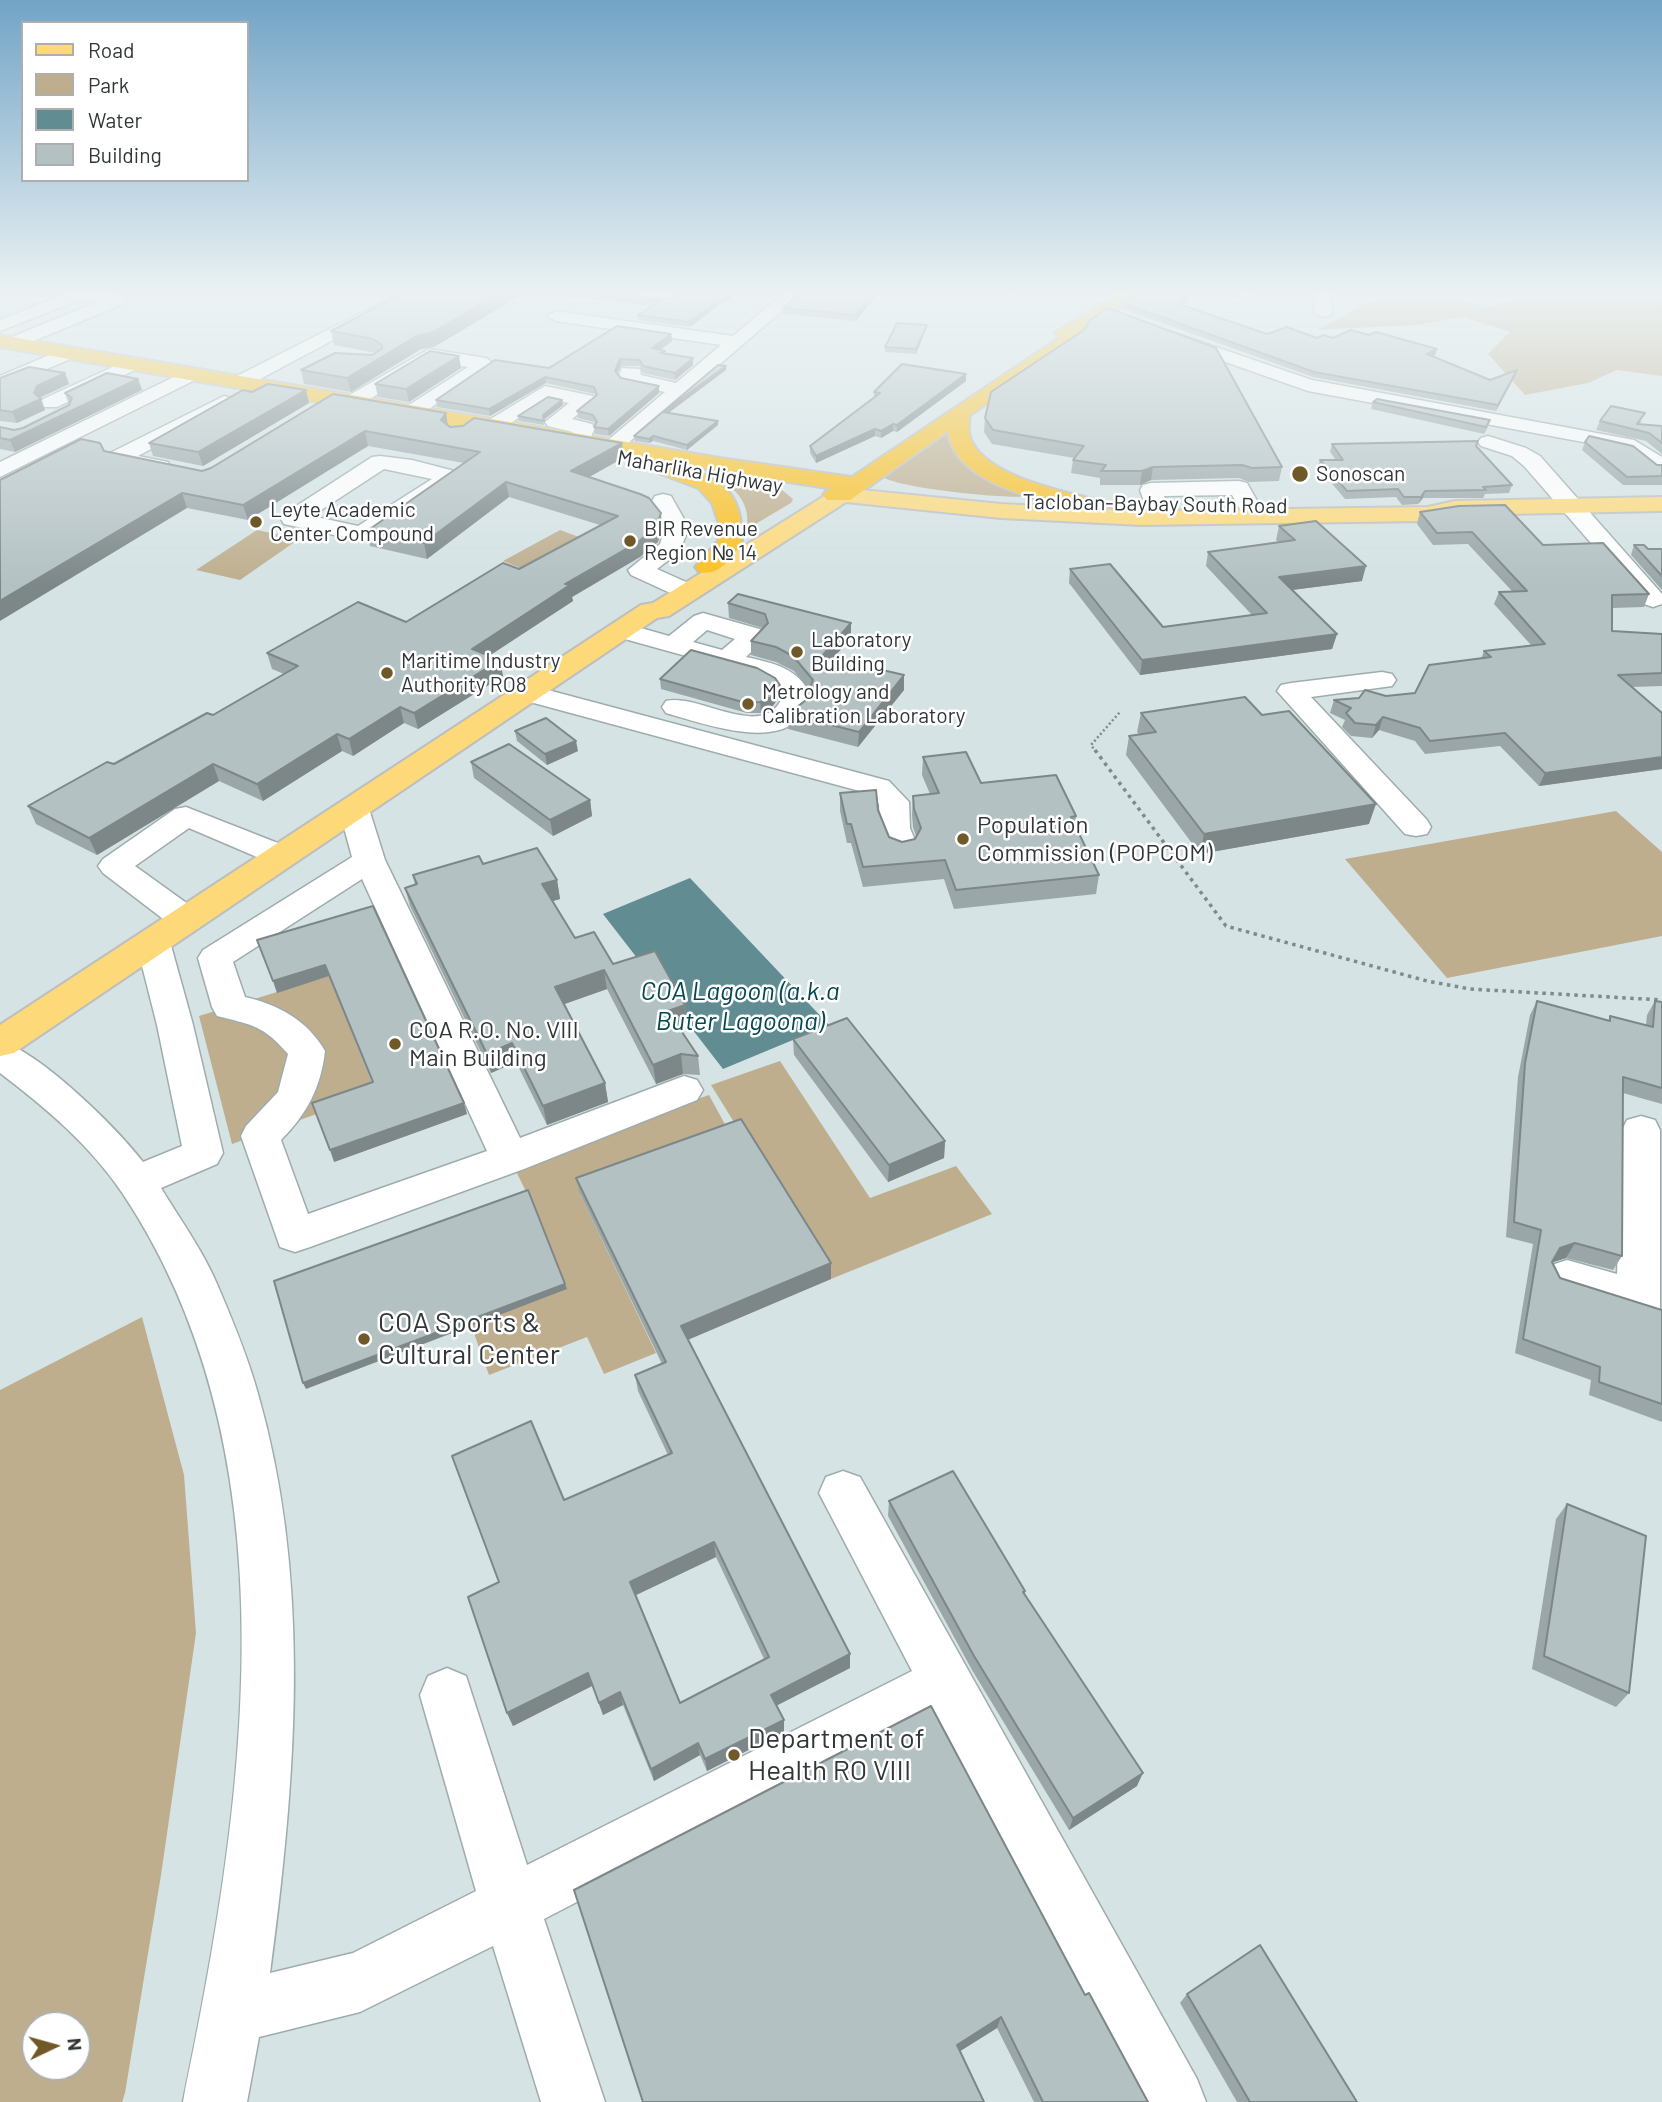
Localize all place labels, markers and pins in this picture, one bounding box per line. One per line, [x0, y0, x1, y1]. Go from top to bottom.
place label: Sonoscan [1316, 461, 1405, 487]
marker: Sonoscan [1290, 464, 1310, 484]
place label: Leyte Academic Center Compound [270, 497, 434, 547]
marker: Leyte Academic Center Compound [248, 514, 264, 530]
place label: BIR Revenue Region № 14 [644, 516, 758, 566]
marker: BIR Revenue Region № 14 [622, 533, 638, 549]
place label: Laboratory Building [811, 627, 911, 677]
marker: Laboratory Building [789, 644, 805, 660]
place label: Maritime Industry Authority RO8 [401, 648, 560, 698]
marker: Maritime Industry Authority RO8 [379, 665, 395, 681]
place label: Metrology and Calibration Laboratory [762, 679, 966, 729]
marker: Metrology and Calibration Laboratory [740, 696, 756, 712]
place label: Population Commission (POPCOM) [977, 811, 1213, 867]
marker: Population Commission (POPCOM) [955, 831, 971, 847]
place label: COA R.O. No. VIII Main Building [409, 1016, 579, 1072]
marker: COA R.O. No. VIII Main Building [387, 1036, 403, 1052]
place label: COA Sports & Cultural Center [378, 1306, 560, 1372]
marker: COA Sports & Cultural Center [356, 1331, 372, 1347]
place label: Department of Health RO VIII [748, 1722, 925, 1788]
marker: Department of Health RO VIII [726, 1747, 742, 1763]

